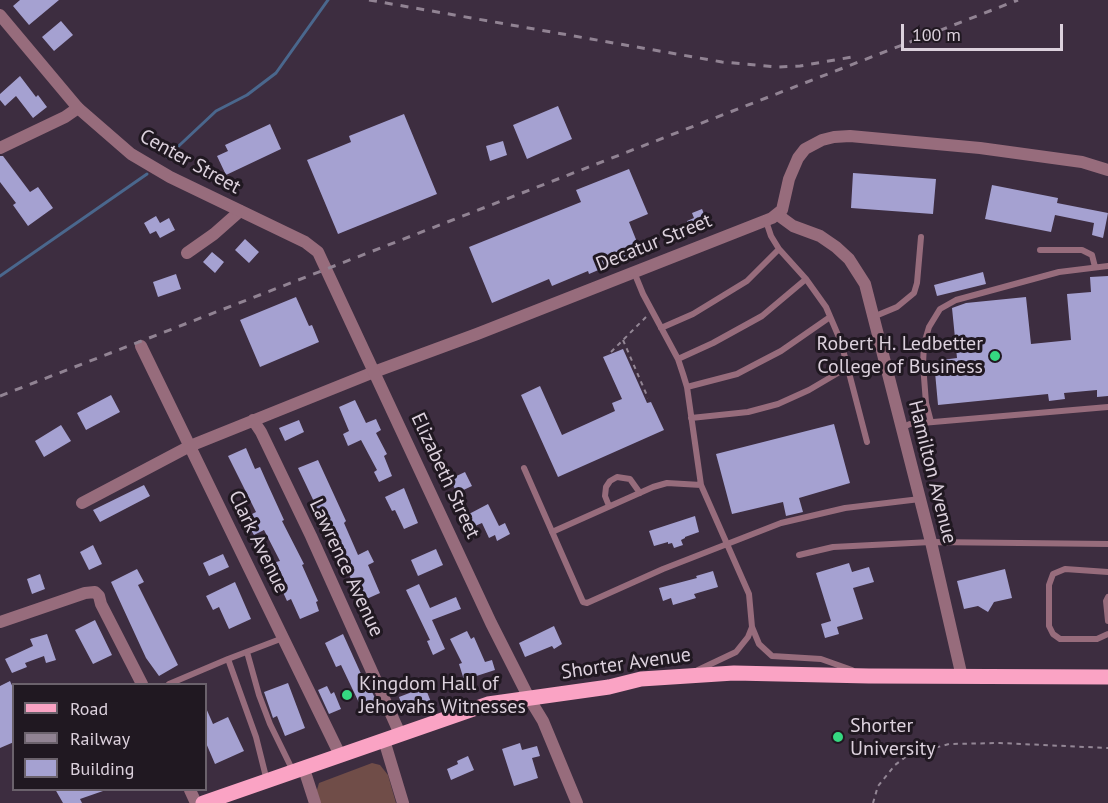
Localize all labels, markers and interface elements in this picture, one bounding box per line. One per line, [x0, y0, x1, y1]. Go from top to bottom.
scale bar [904, 12, 1066, 50]
text: 100 m [912, 23, 961, 46]
street label: Center Street [135, 124, 245, 200]
street label: Decatur Street [593, 209, 715, 277]
place label: Robert H. Ledbetter College of Business [816, 332, 983, 379]
marker: Robert H. Ledbetter College of Business [988, 349, 1002, 363]
street label: Hamilton Avenue [903, 398, 961, 546]
street label: Elizabeth Street [405, 409, 485, 543]
street label: Clark Avenue [223, 487, 293, 597]
street label: Lawrence Avenue [304, 495, 388, 641]
street label: Shorter Avenue [559, 643, 693, 685]
place label: Kingdom Hall of Jehovahs Witnesses [359, 672, 526, 719]
legend [12, 683, 207, 791]
marker: Kingdom Hall of Jehovahs Witnesses [340, 688, 354, 702]
text: Road [70, 697, 108, 720]
place label: Shorter University [850, 714, 936, 761]
text: Railway [70, 727, 130, 750]
marker: Shorter University [831, 730, 845, 744]
text: Building [70, 757, 134, 780]

